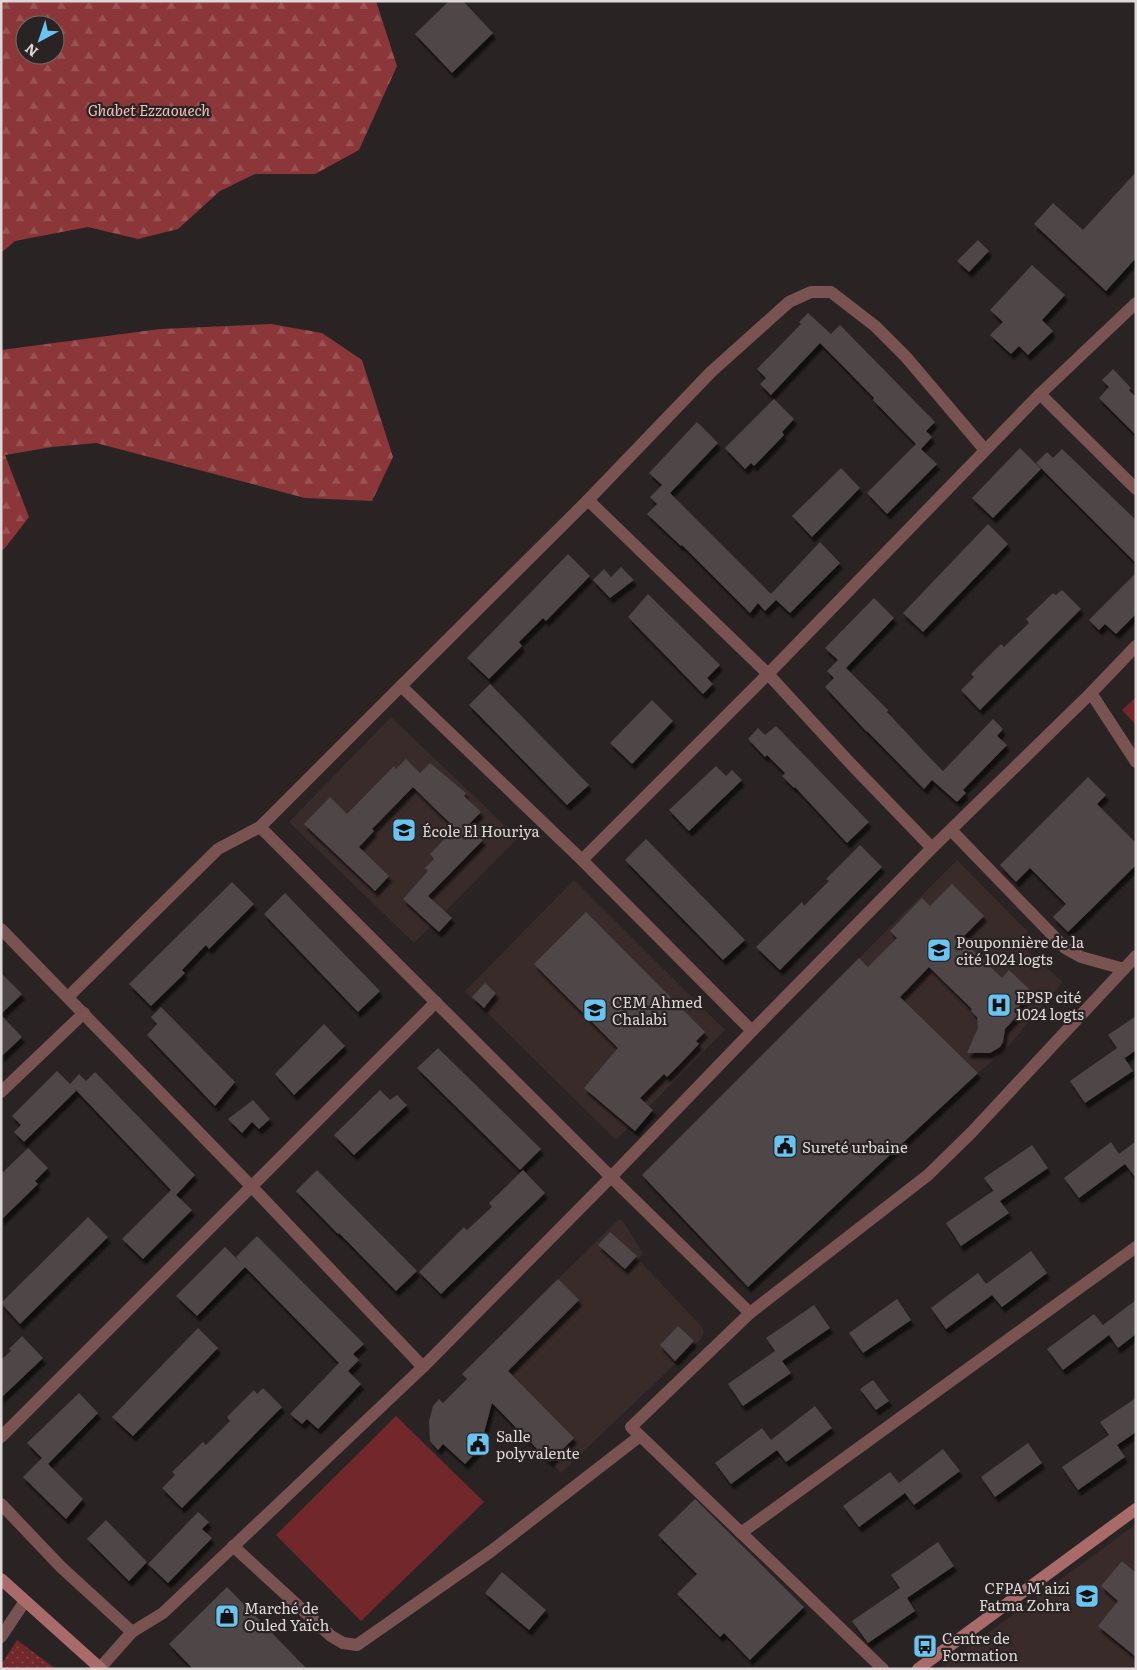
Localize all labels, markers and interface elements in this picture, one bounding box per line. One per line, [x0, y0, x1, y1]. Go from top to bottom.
north arrow [15, 15, 65, 65]
text: N [20, 39, 42, 62]
park label: Ghabet Ezzaouech [88, 98, 210, 121]
school or university icon: École El Houriya [391, 817, 417, 843]
place label: École El Houriya [422, 819, 540, 842]
place label: Pouponnière de la cité 1024 logts [956, 930, 1085, 970]
school or university icon: Pouponnière de la cité 1024 logts [926, 937, 952, 963]
place label: EPSP cité 1024 logts [1016, 985, 1084, 1025]
place label: CEM Ahmed Chalabi [612, 990, 702, 1030]
hospital icon: EPSP cité 1024 logts [986, 992, 1012, 1018]
school or university icon: CEM Ahmed Chalabi [582, 997, 608, 1023]
public building icon: Sureté urbaine [772, 1133, 798, 1159]
place label: Sureté urbaine [802, 1135, 908, 1158]
place label: Salle polyvalente [496, 1424, 580, 1464]
public building icon: Salle polyvalente [465, 1431, 491, 1457]
place label: CFPA M'aizi Fatma Zohra [979, 1576, 1071, 1616]
school or university icon: CFPA M'aizi Fatma Zohra [1074, 1583, 1100, 1609]
place label: Marché de Ouled Yaïch [244, 1596, 329, 1636]
shop icon: Marché de Ouled Yaïch [214, 1603, 240, 1629]
place label: Centre de Formation [942, 1626, 1018, 1666]
bus stop icon: Centre de Formation [912, 1633, 938, 1659]

